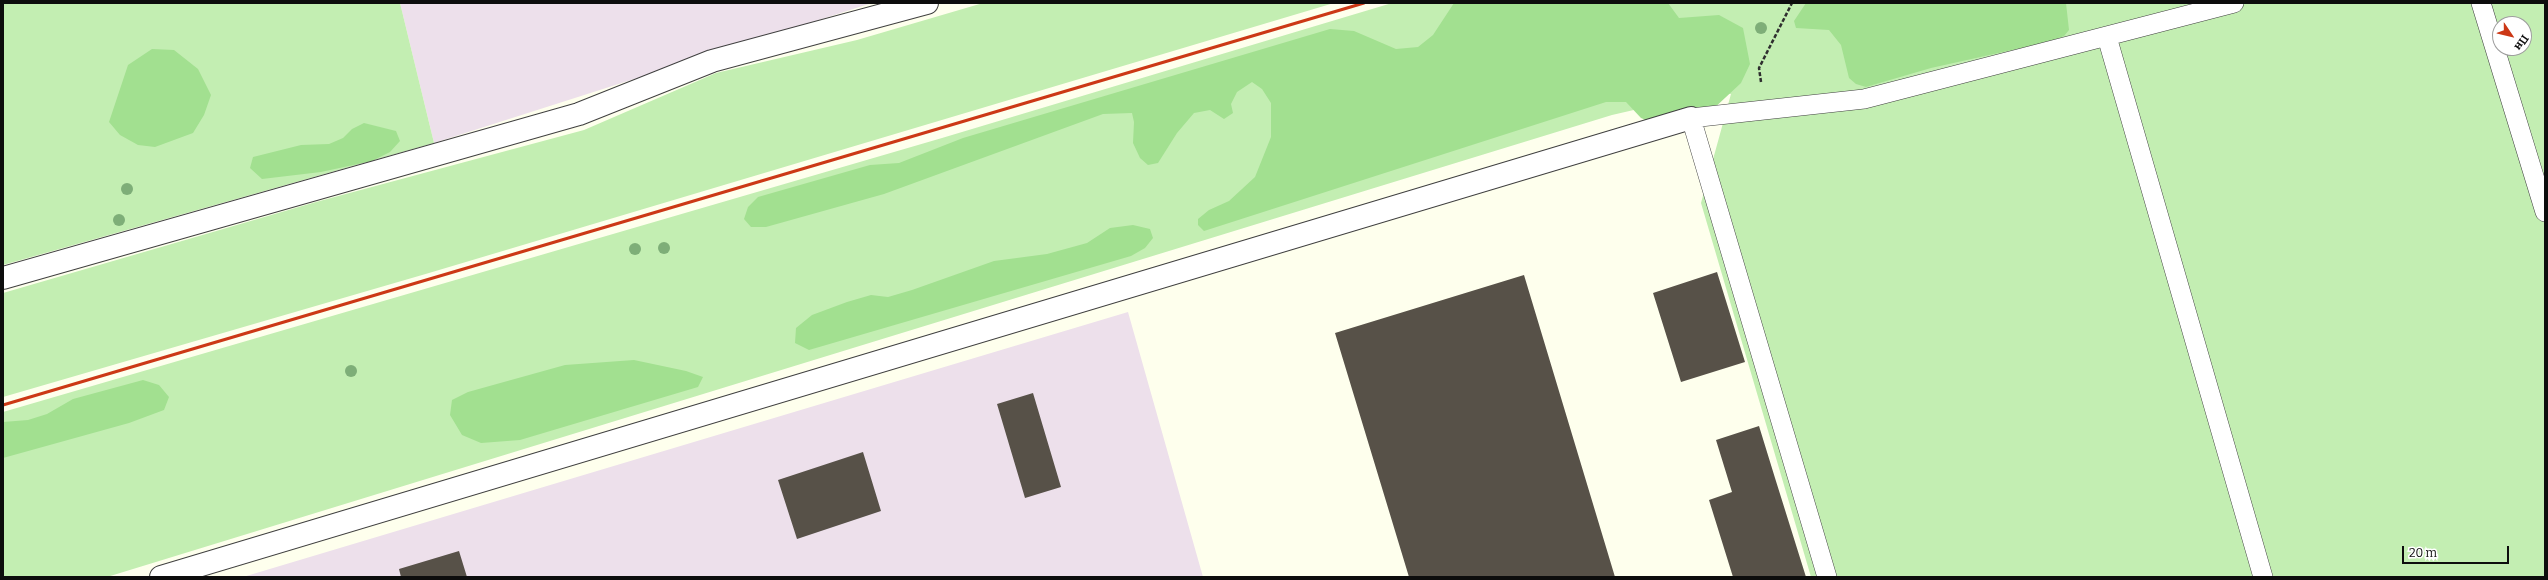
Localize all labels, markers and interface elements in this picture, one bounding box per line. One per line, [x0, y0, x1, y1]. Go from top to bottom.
north arrow [2492, 16, 2532, 56]
text: Пн [2512, 32, 2531, 53]
scale bar [2404, 538, 2511, 564]
text: 20 m [2409, 546, 2437, 560]

